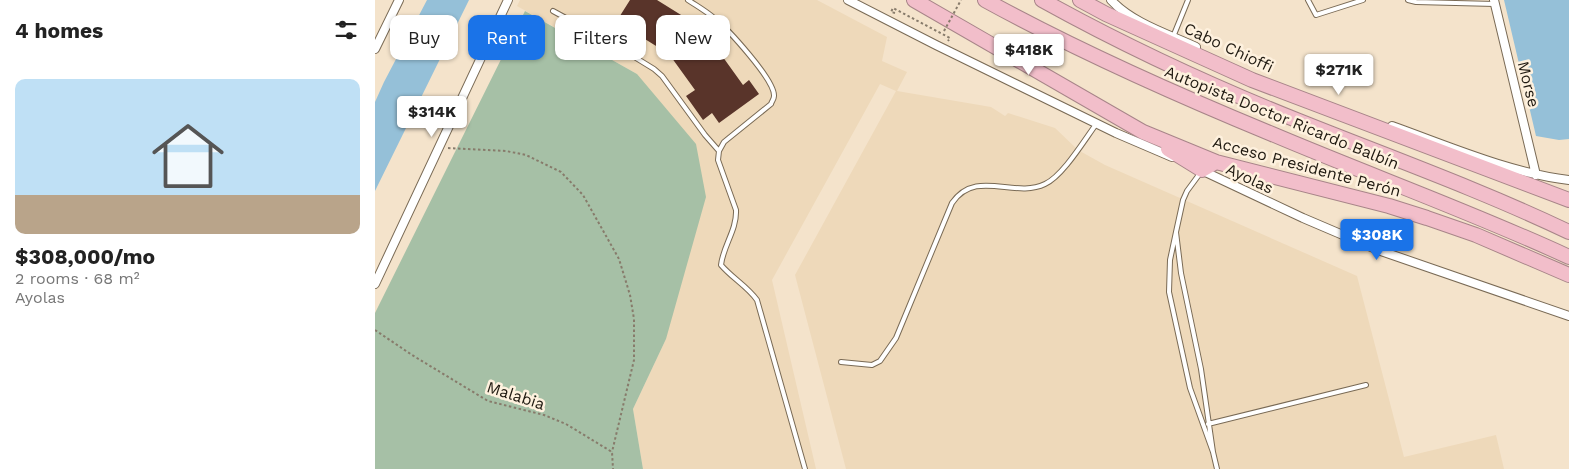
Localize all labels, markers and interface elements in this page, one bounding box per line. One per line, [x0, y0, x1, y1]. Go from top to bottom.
chip: Buy [390, 15, 458, 60]
chip: Rent [468, 15, 545, 60]
chip: Filters [555, 15, 646, 60]
chip: New [656, 15, 730, 60]
icon: filters [332, 16, 360, 44]
text: 4 homes [15, 18, 103, 43]
street label: Cabo Chioffi [1181, 18, 1277, 76]
pin: $418K [994, 34, 1064, 76]
text: $418K [1005, 40, 1053, 59]
pin: $271K [1304, 54, 1374, 96]
street label: Morse [1514, 59, 1543, 109]
text: $271K [1315, 60, 1363, 79]
street label: Autopista Doctor Ricardo Balbín [1162, 62, 1402, 173]
pin: $314K [397, 96, 467, 138]
text: $314K [408, 102, 456, 121]
icon: home [143, 111, 233, 201]
street label: Acceso Presidente Perón [1211, 132, 1403, 201]
street label: Ayolas [1223, 159, 1276, 198]
pin: $308K [1342, 218, 1412, 261]
text: $308K [1351, 225, 1403, 244]
text: $308,000/mo [15, 244, 155, 269]
text: 2 rooms · 68 m² [15, 269, 140, 288]
text: Ayolas [15, 288, 65, 307]
street label: Malabia [484, 377, 547, 414]

